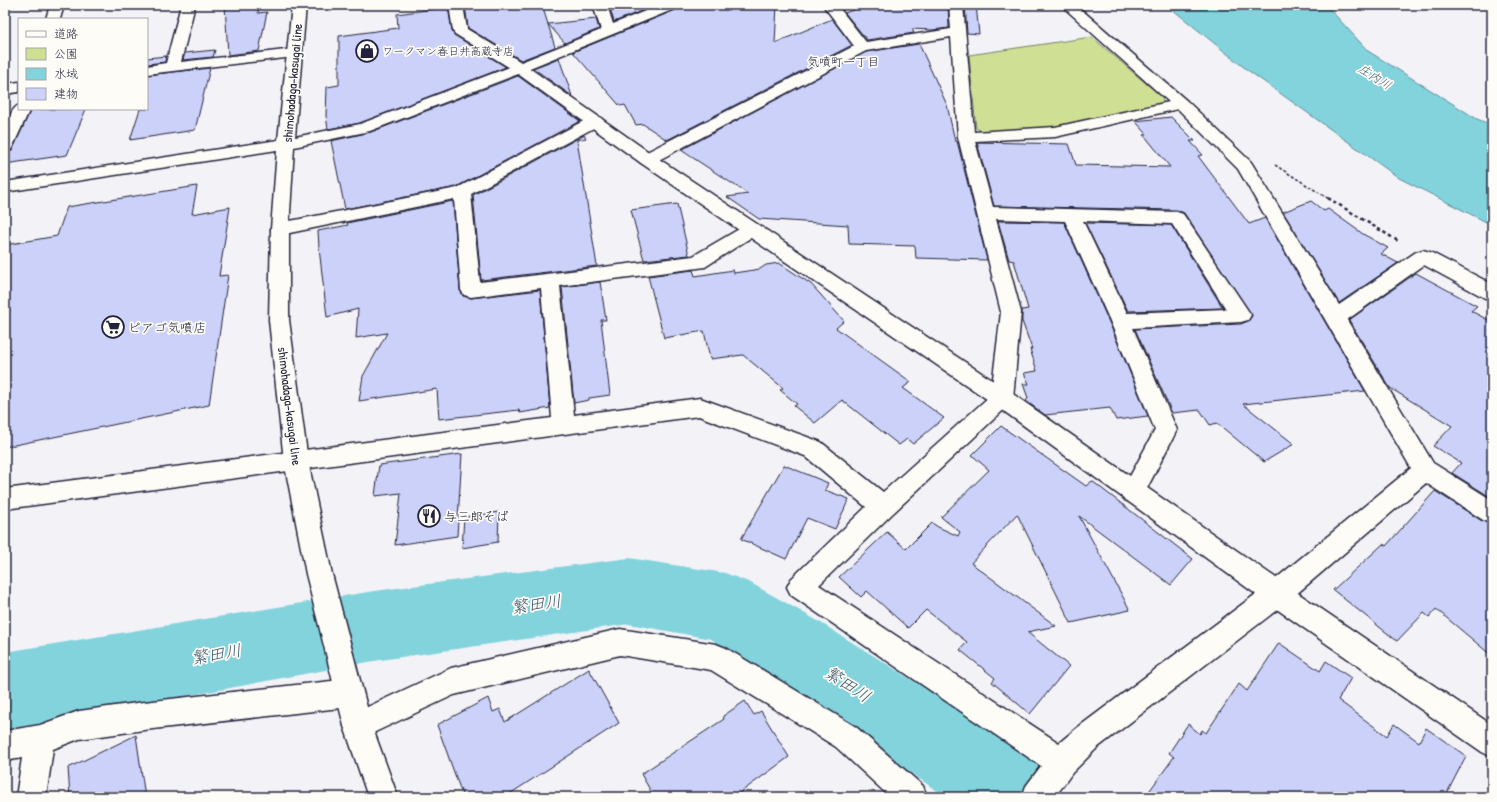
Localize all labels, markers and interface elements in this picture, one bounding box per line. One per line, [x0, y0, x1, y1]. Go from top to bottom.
legend [18, 18, 148, 110]
street label: shimohadaga-kasugai line [278, 23, 306, 143]
text: 道路 [54, 25, 78, 42]
shop icon: ワークマン春日井高蔵寺店 [354, 38, 380, 64]
place label: ワークマン春日井高蔵寺店 [382, 44, 514, 58]
text: 公園 [54, 45, 78, 62]
district label: 気噴町一丁目 [807, 53, 879, 70]
water label: 庄内川 [1355, 60, 1395, 93]
text: 水域 [54, 65, 78, 82]
text: 建物 [54, 85, 78, 102]
supermarket icon: ピアゴ気噴店 [100, 314, 126, 340]
place label: ピアゴ気噴店 [128, 318, 206, 336]
street label: shimohadaga-kasugai line [274, 346, 306, 466]
restaurant icon: 与三郎そば [416, 503, 442, 529]
place label: 与三郎そば [444, 507, 509, 525]
water label: 繁田川 [509, 589, 563, 618]
water label: 繁田川 [189, 638, 243, 669]
water label: 繁田川 [821, 660, 876, 707]

